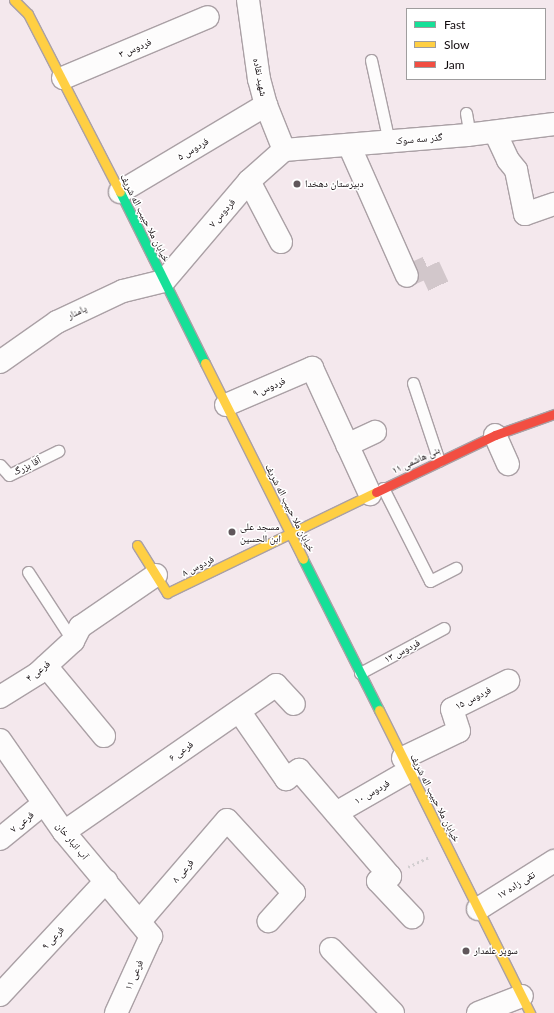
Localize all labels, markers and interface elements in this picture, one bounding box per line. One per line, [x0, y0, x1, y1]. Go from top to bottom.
legend [406, 8, 546, 80]
text: Fast [444, 17, 465, 32]
street label: فردوس ۳ [117, 36, 153, 60]
text: Slow [444, 37, 469, 52]
street label: شهید نقاده [250, 57, 270, 97]
text: Jam [444, 57, 465, 72]
street label: گذر سه سوک [395, 131, 443, 147]
street label: فردوس ۵ [175, 135, 211, 163]
street label: خیابان ملا حبیب اله شریف [118, 172, 172, 264]
place label: دبیرستان دهخدا [305, 178, 364, 190]
marker: دبیرستان دهخدا [292, 179, 302, 189]
street label: فردوس ۷ [206, 196, 238, 230]
street label: پامنار [65, 302, 89, 322]
street label: فردوس ۹ [251, 375, 287, 399]
street label: بنی هاشمی ۱۱ [390, 444, 442, 476]
street label: آقا بزرگ [11, 454, 43, 478]
street label: خیابان ملا حبیب اله شریف [263, 462, 317, 554]
place label: مسجد علی ابن الحسین [240, 520, 281, 544]
marker: مسجد علی ابن الحسین [227, 527, 237, 537]
street label: فردوس ۸ [180, 553, 216, 579]
street label: فردوس ۱۳ [382, 637, 422, 665]
street label: فرعی ۴ [24, 658, 52, 684]
street label: فردوس ۱۵ [453, 684, 493, 712]
street label: فرعی ۶ [166, 738, 196, 764]
street label: خیابان ملا حبیب اله شریف [408, 752, 462, 844]
street label: فردوس ۱۰ [352, 777, 392, 807]
street label: فرعی ۷ [8, 809, 36, 835]
street label: آب انبار خان [53, 820, 91, 862]
street label: فرعی ۸ [170, 857, 196, 885]
street label: تقی زاده ۱۷ [495, 869, 537, 901]
street label: فرعی ۹ [39, 924, 67, 952]
place label: سوپر علمدار [474, 945, 518, 957]
marker: سوپر علمدار [461, 946, 471, 956]
street label: فرعی ۱۱ [122, 958, 146, 992]

